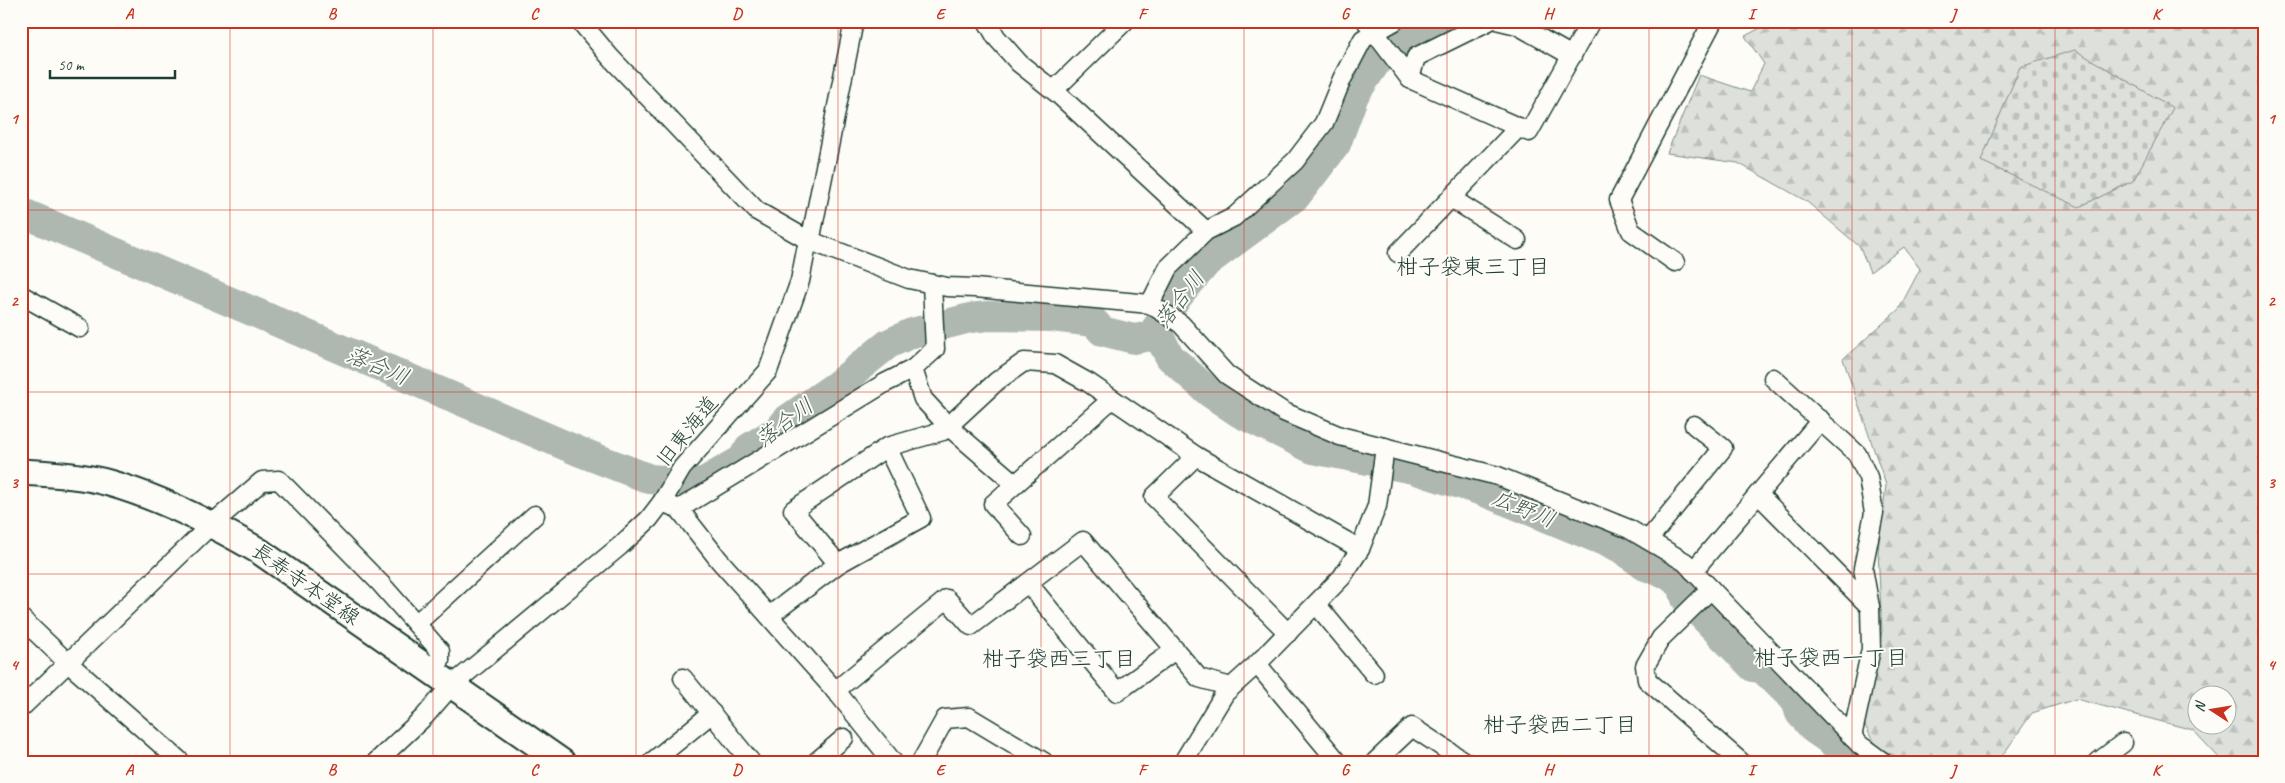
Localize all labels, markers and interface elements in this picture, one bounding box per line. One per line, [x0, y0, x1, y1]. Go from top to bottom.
text: A [125, 4, 135, 24]
text: B [328, 4, 338, 24]
text: C [530, 4, 540, 24]
text: D [732, 4, 743, 24]
text: E [936, 4, 947, 24]
text: F [1138, 4, 1149, 24]
text: G [1341, 4, 1351, 24]
text: H [1543, 4, 1555, 24]
text: I [1748, 4, 1758, 24]
text: J [1949, 4, 1958, 24]
text: K [2152, 4, 2164, 24]
scale bar [50, 48, 175, 80]
text: 50 m [58, 56, 85, 75]
text: 1 [10, 109, 19, 129]
text: 1 [2267, 109, 2276, 129]
district label: 柑子袋東三丁目 [1396, 253, 1550, 281]
water label: 落合川 [1148, 265, 1211, 334]
text: 2 [10, 291, 19, 311]
text: 2 [2267, 291, 2276, 311]
water label: 落合川 [342, 340, 413, 392]
street label: 旧東海道 [650, 390, 724, 472]
water label: 落合川 [750, 392, 819, 454]
text: 3 [10, 473, 19, 493]
text: 3 [2267, 473, 2276, 493]
water label: 広野川 [1488, 484, 1559, 534]
street label: 長寿寺本堂線 [247, 537, 365, 631]
district label: 柑子袋西一丁目 [1754, 644, 1908, 672]
district label: 柑子袋西三丁目 [982, 645, 1136, 673]
text: 4 [10, 655, 19, 675]
text: 4 [2267, 655, 2276, 675]
north arrow [2188, 686, 2238, 736]
text: N [2191, 699, 2209, 713]
district label: 柑子袋西二丁目 [1483, 711, 1637, 739]
text: A [125, 760, 135, 780]
text: B [328, 760, 338, 780]
text: C [530, 760, 540, 780]
text: D [732, 760, 743, 780]
text: E [936, 760, 947, 780]
text: F [1138, 760, 1149, 780]
text: G [1341, 760, 1351, 780]
text: H [1543, 760, 1555, 780]
text: I [1748, 760, 1758, 780]
text: J [1949, 760, 1958, 780]
text: K [2152, 760, 2164, 780]

